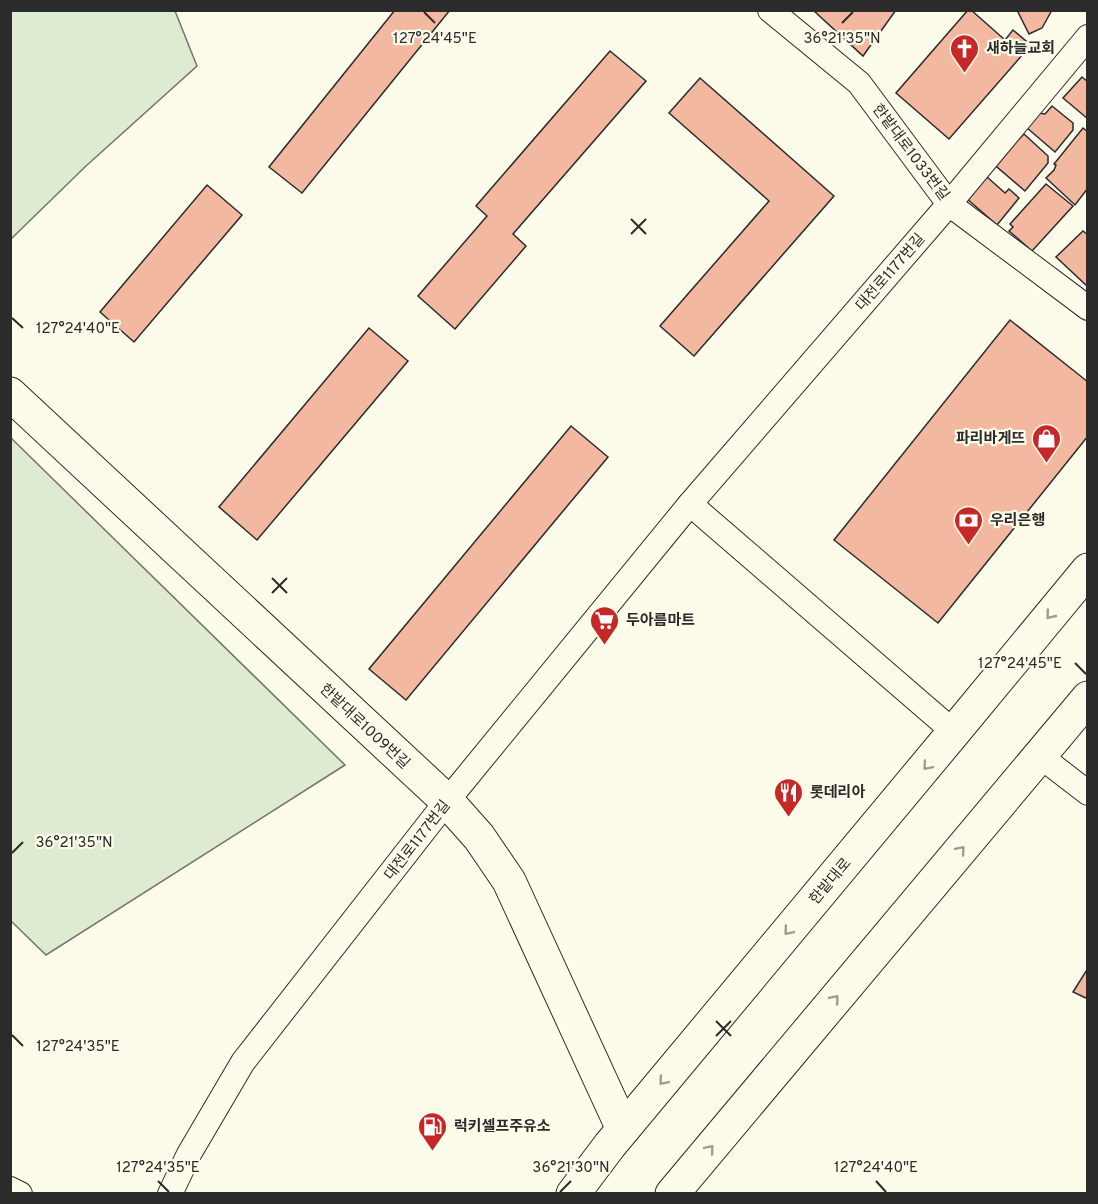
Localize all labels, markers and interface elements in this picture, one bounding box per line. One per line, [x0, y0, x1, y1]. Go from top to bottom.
text: 127°24'45"E [393, 30, 477, 49]
text: 36°21'35"N [803, 30, 881, 49]
church icon: 새하늘교회 [949, 32, 981, 74]
place label: 새하늘교회 [986, 40, 1055, 59]
street label: 한밭대로1033번길 [867, 101, 952, 205]
street label: 대전로1177번길 [852, 230, 930, 316]
text: 127°24'40"E [36, 320, 120, 339]
shop icon: 파리바게뜨 [1030, 422, 1062, 464]
place label: 파리바게뜨 [956, 430, 1025, 449]
bank icon: 우리은행 [953, 504, 985, 546]
place label: 우리은행 [990, 512, 1045, 531]
supermarket icon: 두아름마트 [589, 604, 621, 646]
one-way arrow [1047, 608, 1058, 619]
place label: 두아름마트 [626, 612, 695, 631]
text: 127°24'45"E [978, 655, 1062, 674]
street label: 한밭대로1009번길 [315, 680, 413, 774]
one-way arrow [923, 759, 934, 770]
restaurant icon: 롯데리아 [773, 776, 805, 818]
place label: 롯데리아 [810, 784, 865, 803]
street label: 대전로1177번길 [381, 797, 455, 885]
text: 36°21'35"N [35, 834, 113, 853]
one-way arrow [954, 846, 965, 857]
street label: 한밭대로 [806, 855, 856, 909]
one-way arrow [784, 924, 795, 935]
one-way arrow [828, 995, 839, 1006]
text: 127°24'35"E [36, 1038, 120, 1057]
one-way arrow [659, 1074, 670, 1085]
fuel station icon: 럭키셀프주유소 [417, 1110, 449, 1152]
place label: 럭키셀프주유소 [454, 1118, 551, 1137]
one-way arrow [702, 1145, 713, 1156]
text: 127°24'35"E [116, 1159, 200, 1178]
text: 36°21'30"N [532, 1159, 610, 1178]
text: 127°24'40"E [834, 1159, 918, 1178]

